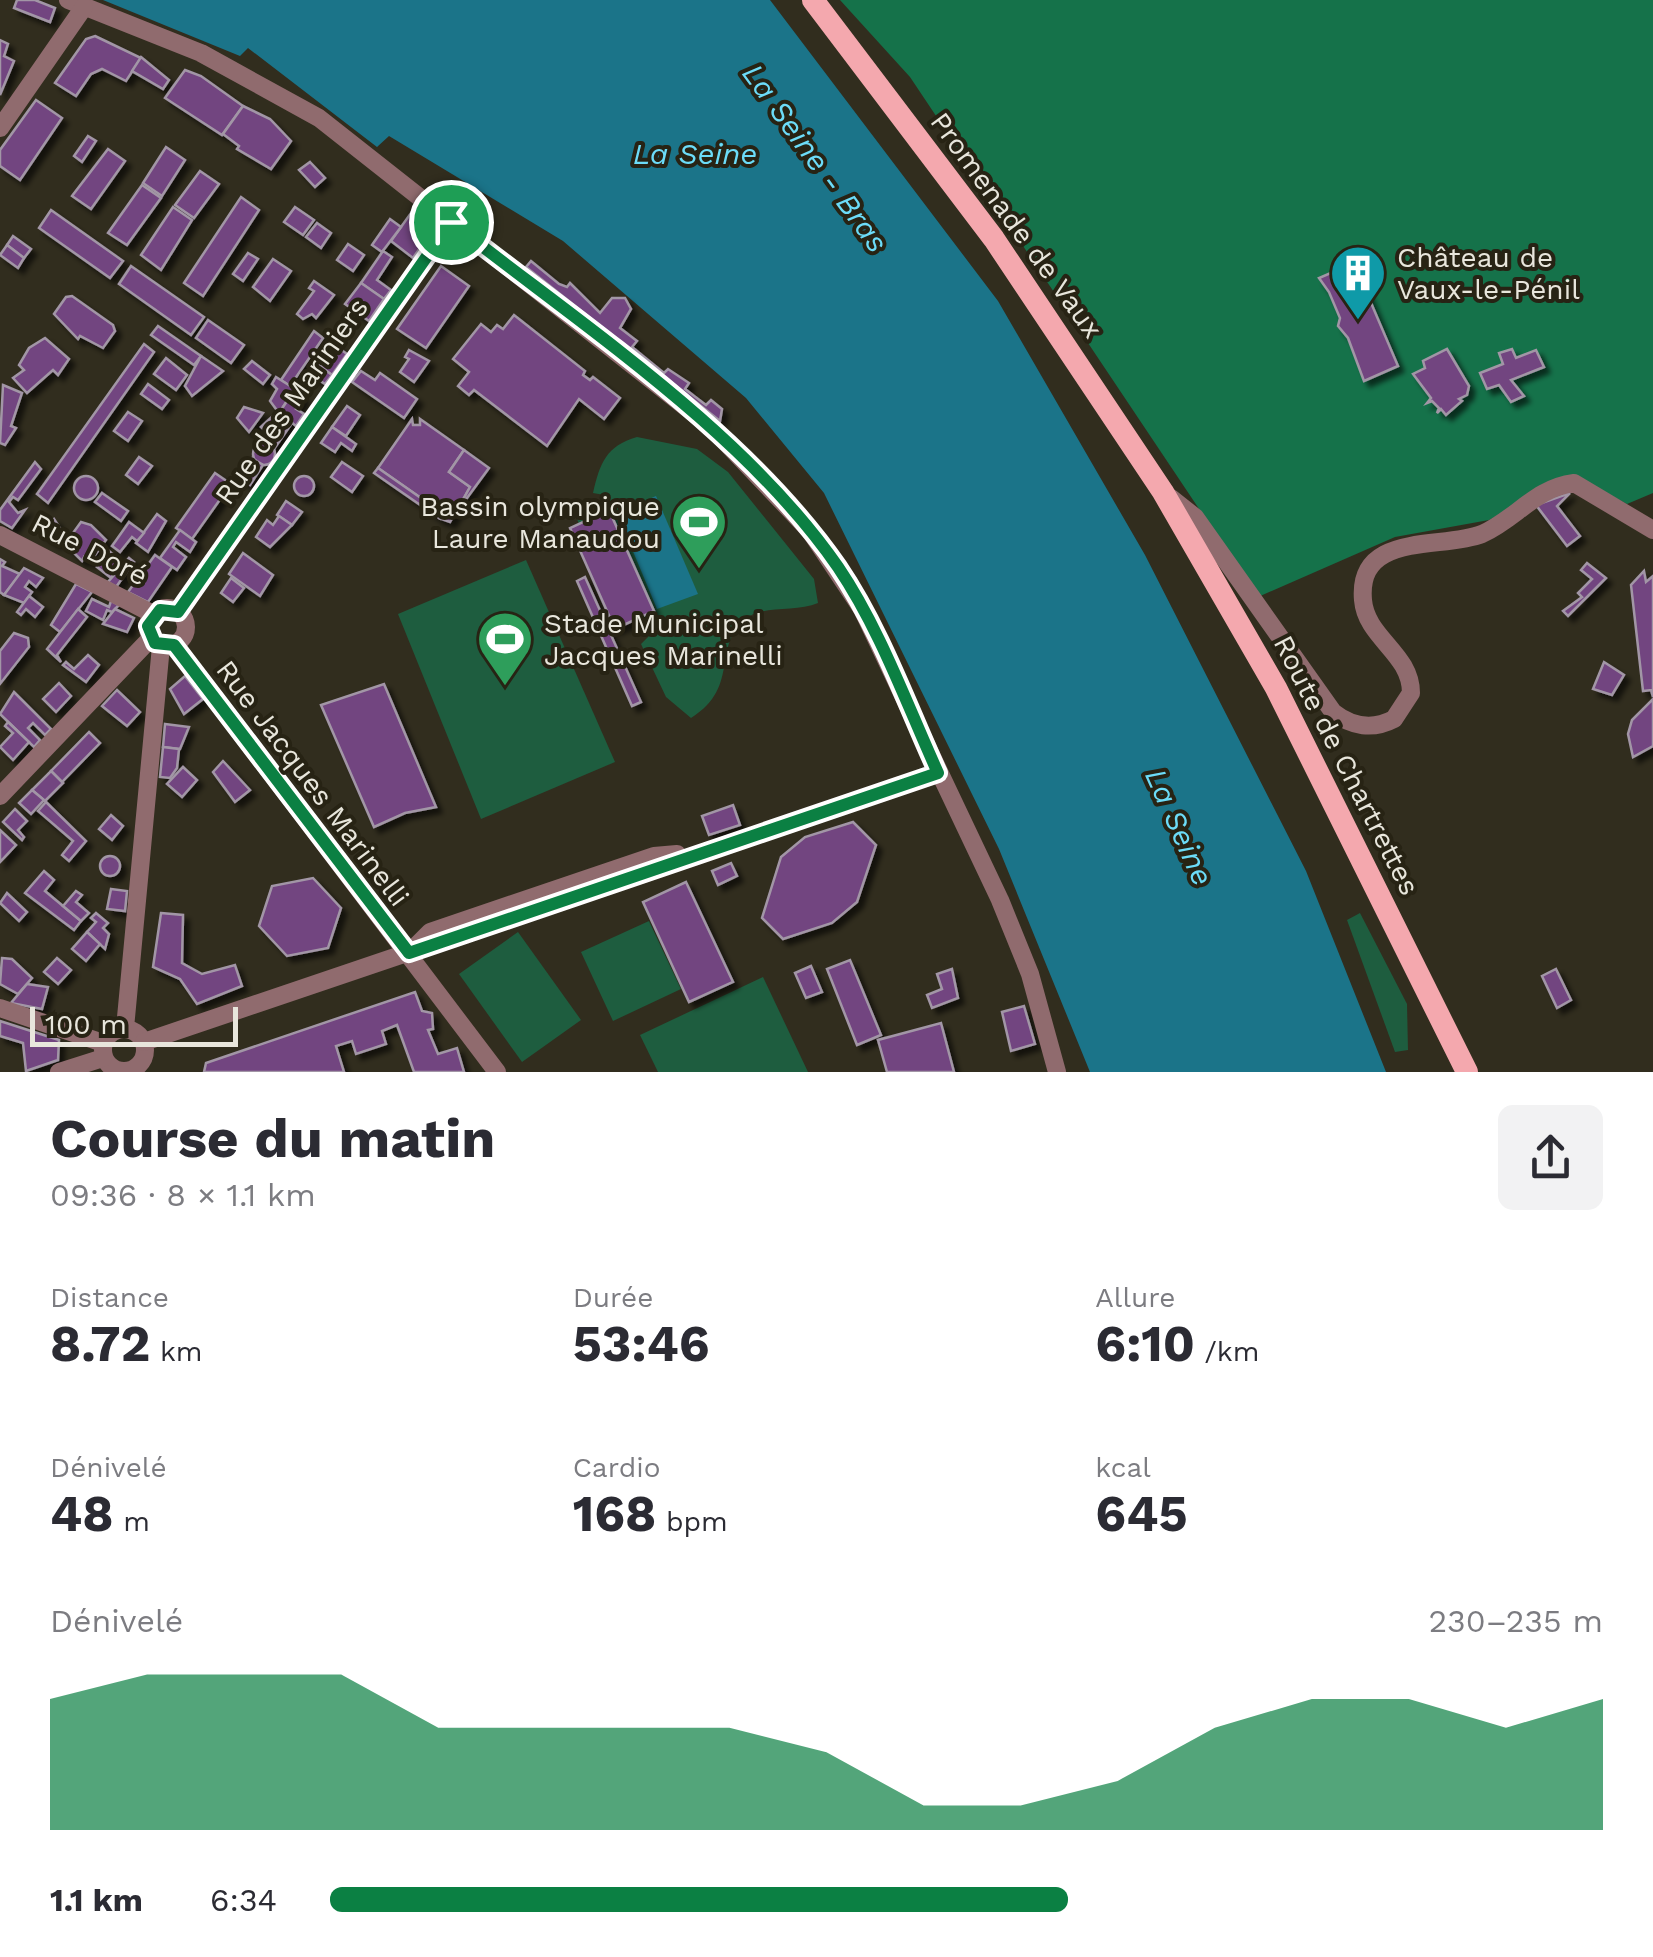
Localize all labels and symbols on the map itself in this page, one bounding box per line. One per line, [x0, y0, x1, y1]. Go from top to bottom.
water label: La Seine - Bras [735, 57, 896, 259]
street label: Promenade de Vaux [924, 106, 1110, 345]
water label: La Seine [633, 136, 757, 171]
pin [409, 180, 494, 265]
place label: Château de Vaux-le-Pénil [1397, 241, 1580, 306]
building icon: Château de Vaux-le-Pénil [1328, 243, 1388, 322]
street label: Rue des Mariniers [208, 292, 375, 511]
place label: Bassin olympique Laure Manaudou [420, 490, 660, 555]
sports icon: Bassin olympique Laure Manaudou [669, 492, 729, 571]
street label: Rue Doré [26, 506, 153, 593]
place label: Stade Municipal Jacques Marinelli [544, 607, 783, 672]
sports icon: Stade Municipal Jacques Marinelli [475, 609, 535, 688]
street label: Route de Chartrettes [1267, 630, 1426, 901]
street label: Rue Jacques Marinelli [209, 654, 416, 913]
water label: La Seine [1138, 763, 1221, 891]
scale bar [30, 1002, 238, 1046]

